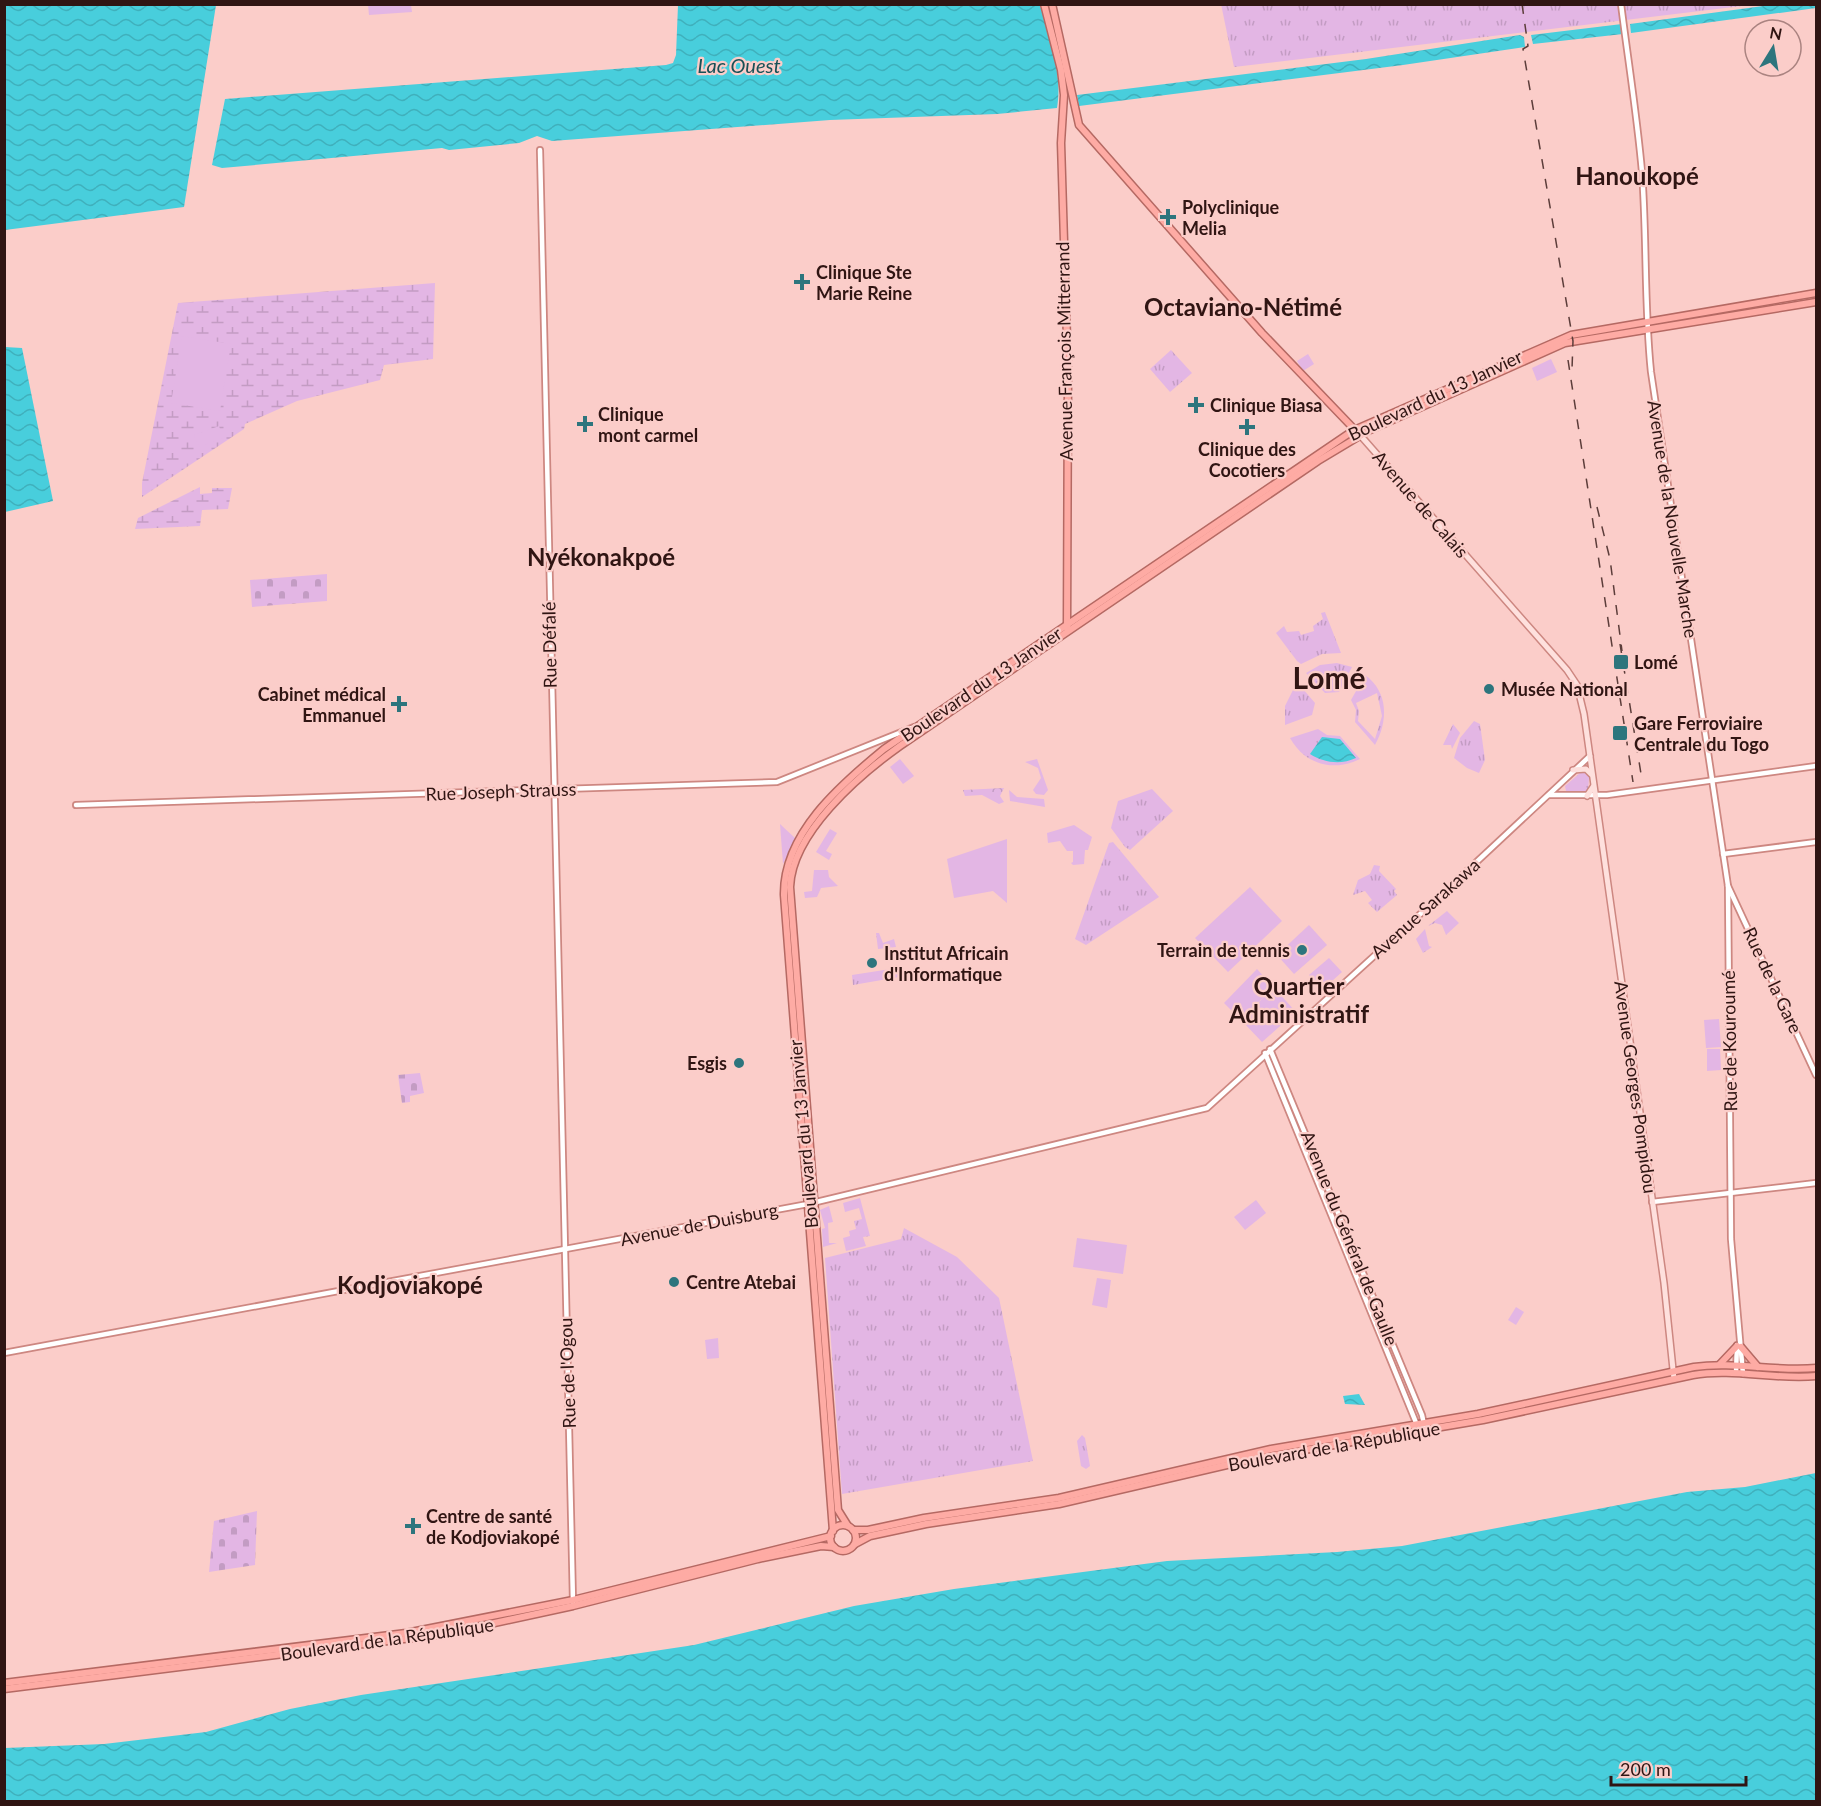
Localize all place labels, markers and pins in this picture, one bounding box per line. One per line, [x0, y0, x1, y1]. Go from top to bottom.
place label: Polyclinique Melia [1182, 196, 1280, 239]
marker: Polyclinique Melia [1159, 208, 1177, 226]
place label: Clinique Ste Marie Reine [816, 261, 912, 304]
marker: Clinique Ste Marie Reine [793, 273, 811, 291]
place label: Clinique Biasa [1210, 394, 1322, 416]
marker: Clinique Biasa [1187, 396, 1205, 414]
place label: Clinique mont carmel [598, 403, 698, 446]
marker: Clinique mont carmel [576, 415, 594, 433]
marker: Clinique des Cocotiers [1238, 418, 1256, 436]
place label: Clinique des Cocotiers [1198, 438, 1296, 481]
place label: Lomé [1634, 651, 1678, 673]
marker: Lomé [1612, 653, 1630, 671]
place label: Musée National [1501, 678, 1628, 700]
marker: Musée National [1482, 682, 1496, 696]
place label: Cabinet médical Emmanuel [258, 683, 386, 726]
marker: Cabinet médical Emmanuel [390, 695, 408, 713]
place label: Gare Ferroviaire Centrale du Togo [1634, 712, 1769, 755]
marker: Gare Ferroviaire Centrale du Togo [1611, 724, 1629, 742]
place label: Terrain de tennis [1157, 939, 1290, 961]
place label: Institut Africain d'Informatique [884, 942, 1009, 985]
marker: Terrain de tennis [1295, 943, 1309, 957]
marker: Institut Africain d'Informatique [865, 956, 879, 970]
place label: Esgis [687, 1052, 727, 1074]
marker: Esgis [732, 1056, 746, 1070]
place label: Centre Atebai [686, 1271, 796, 1293]
marker: Centre Atebai [667, 1275, 681, 1289]
place label: Centre de santé de Kodjoviakopé [426, 1505, 560, 1548]
marker: Centre de santé de Kodjoviakopé [404, 1517, 422, 1535]

